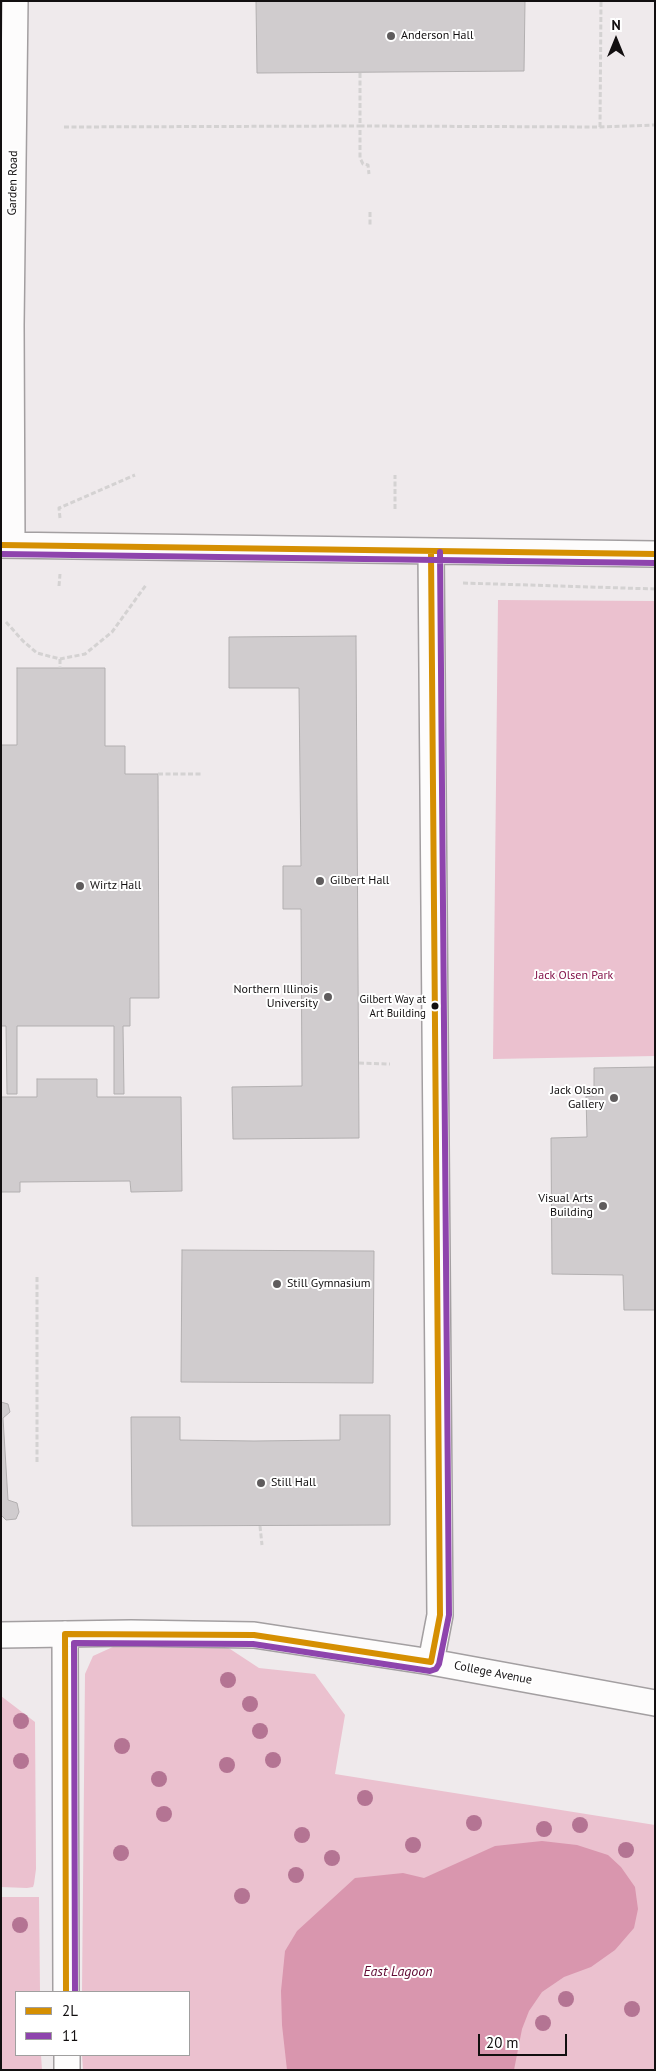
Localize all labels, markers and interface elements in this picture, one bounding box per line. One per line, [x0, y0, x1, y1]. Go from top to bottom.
north arrow [591, 15, 641, 65]
text: N [611, 16, 621, 34]
place label: Anderson Hall [401, 29, 473, 43]
marker: Anderson Hall [385, 30, 397, 42]
street label: Garden Road [5, 150, 21, 216]
place label: Gilbert Hall [330, 874, 389, 888]
marker: Gilbert Hall [314, 875, 326, 887]
place label: Wirtz Hall [90, 879, 141, 893]
marker: Wirtz Hall [74, 880, 86, 892]
park label: Jack Olsen Park [535, 969, 613, 983]
place label: Northern Illinois University [233, 983, 318, 1011]
marker: Northern Illinois University [322, 991, 334, 1003]
place label: Gilbert Way at Art Building [359, 993, 426, 1019]
marker: Gilbert Way at Art Building [430, 1001, 440, 1011]
place label: Jack Olson Gallery [550, 1084, 604, 1112]
marker: Jack Olson Gallery [608, 1092, 620, 1104]
place label: Visual Arts Building [538, 1192, 593, 1220]
marker: Visual Arts Building [597, 1200, 609, 1212]
place label: Still Gymnasium [287, 1277, 371, 1291]
marker: Still Gymnasium [271, 1278, 283, 1290]
place label: Still Hall [271, 1476, 316, 1490]
marker: Still Hall [255, 1477, 267, 1489]
street label: College Avenue [453, 1658, 533, 1688]
water label: East Lagoon [363, 1964, 433, 1980]
legend [15, 1991, 190, 2056]
text: 2L [62, 2001, 78, 2020]
scale bar [481, 2024, 570, 2056]
text: 11 [62, 2026, 78, 2045]
text: 20 m [486, 2033, 519, 2052]

